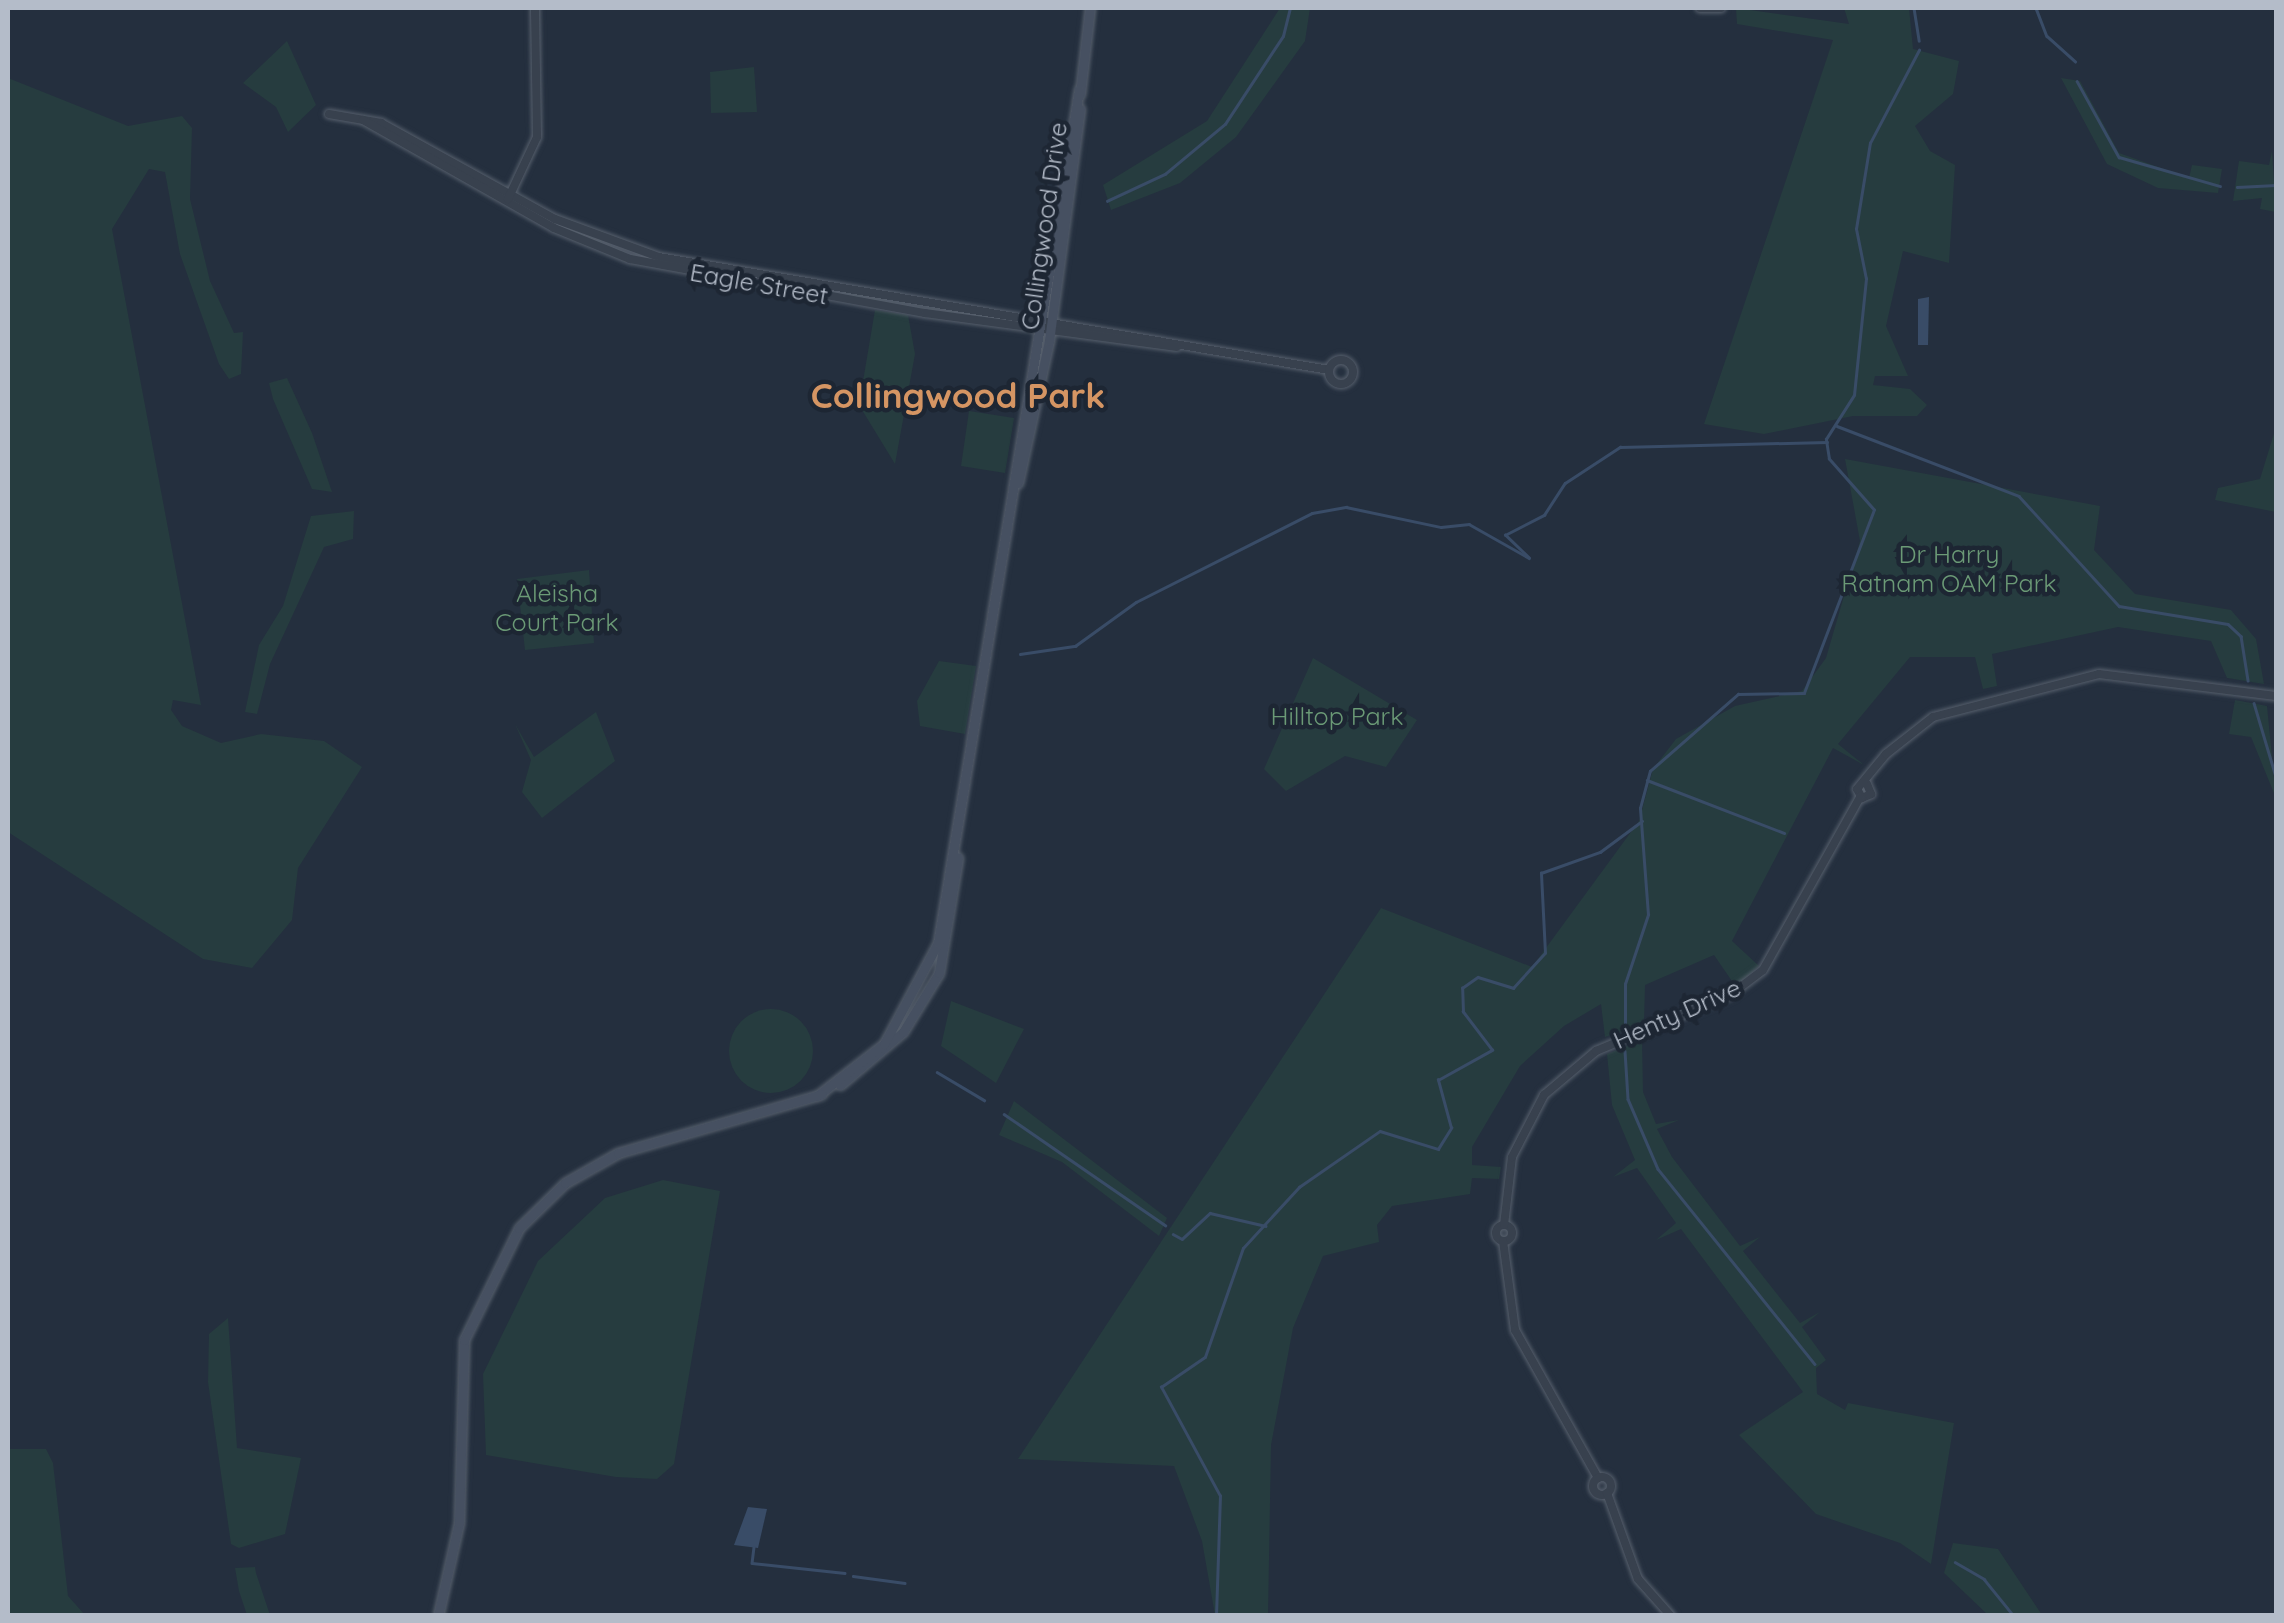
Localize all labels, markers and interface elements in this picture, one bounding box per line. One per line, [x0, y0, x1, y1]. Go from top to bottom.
street label: Collingwood Drive [1015, 120, 1073, 332]
street label: Eagle Street [688, 257, 830, 311]
district label: Collingwood Park [811, 374, 1105, 416]
park label: Dr Harry Ratnam OAM Park [1841, 540, 2057, 599]
park label: Aleisha Court Park [495, 579, 619, 638]
park label: Hilltop Park [1270, 701, 1404, 731]
street label: Henty Drive [1609, 973, 1745, 1055]

